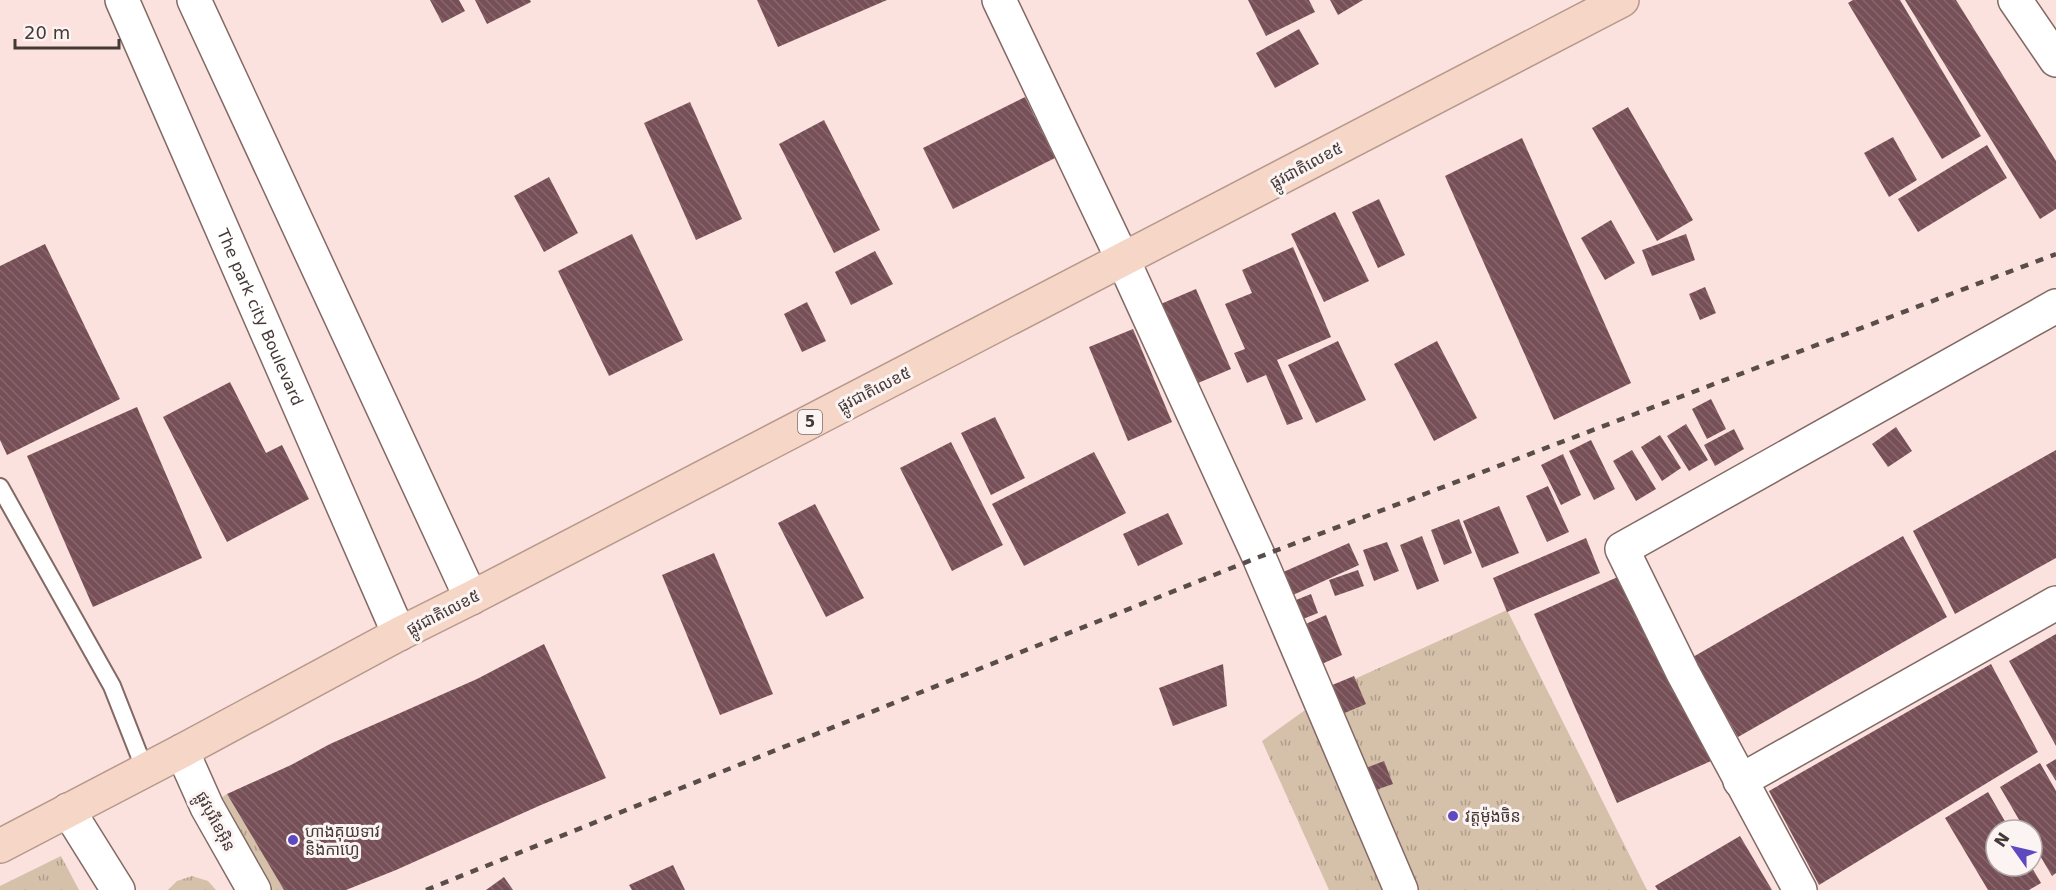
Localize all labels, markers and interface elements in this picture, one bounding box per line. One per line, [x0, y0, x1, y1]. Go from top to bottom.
scale bar [15, 12, 118, 50]
text: 20 m [24, 22, 70, 43]
street label: ផ្លូវជាតិលេខ៥ [1266, 138, 1348, 197]
street label: The park city Boulevard [213, 225, 307, 408]
street label: ផ្លូវជាតិលេខ៥ [834, 363, 916, 420]
road number: 5 [798, 410, 822, 434]
street label: ផ្លូវជាតិលេខ៥ [403, 586, 485, 643]
street label: ផ្លូវបុរីខេអ៊ិន [188, 788, 239, 857]
place label: វត្តម៉ុងចិន [1465, 806, 1521, 827]
marker: វត្តម៉ុងចិន [1446, 809, 1460, 823]
north arrow [1984, 818, 2044, 878]
place label: ហាងគុយទាវ និងកាហ្វេ [305, 822, 380, 859]
text: N [1990, 829, 2014, 851]
marker: ហាងគុយទាវ និងកាហ្វេ [286, 833, 300, 847]

